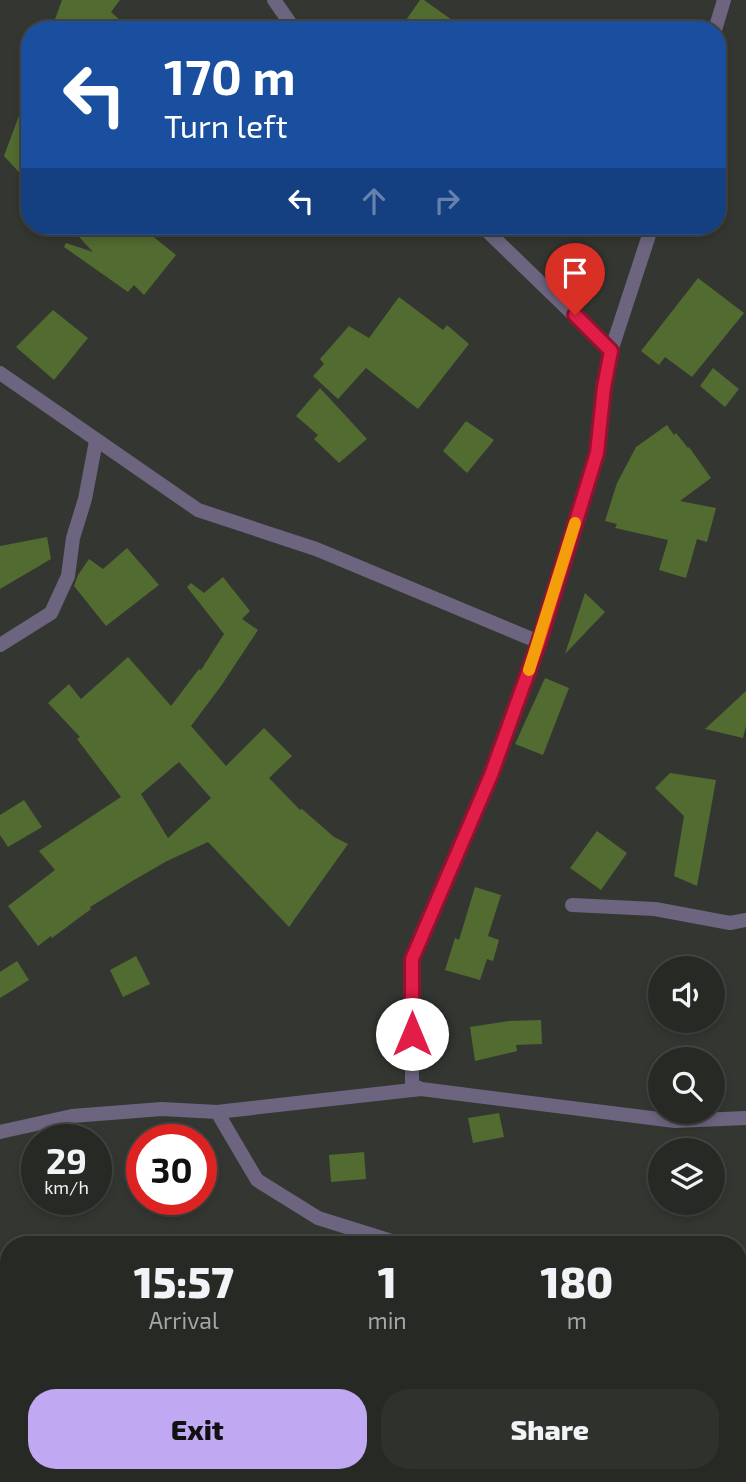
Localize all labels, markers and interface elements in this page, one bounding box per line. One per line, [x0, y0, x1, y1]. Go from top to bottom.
text: 170 m [164, 46, 296, 105]
icon: left [49, 49, 140, 140]
text: Turn left [164, 106, 288, 144]
icon: left [282, 182, 320, 220]
icon: ahead [355, 182, 393, 220]
icon: right [428, 182, 466, 220]
pin [545, 243, 605, 315]
icon: arrive [556, 254, 594, 292]
map controls [648, 956, 725, 1215]
button: sound [648, 956, 725, 1033]
position arrow [375, 997, 449, 1071]
button: search [648, 1047, 725, 1124]
speed limit sign: 30 [126, 1124, 217, 1215]
button: layers [648, 1138, 725, 1215]
text: 29 [46, 1139, 87, 1181]
text: km/h [44, 1176, 89, 1198]
text: 15:57 [134, 1256, 234, 1306]
text: 1 [378, 1256, 397, 1306]
text: 180 [541, 1256, 613, 1306]
text: Arrival [149, 1306, 219, 1334]
text: min [368, 1306, 407, 1334]
text: m [567, 1306, 587, 1334]
button: Exit [28, 1389, 367, 1469]
button: Share [381, 1389, 719, 1469]

